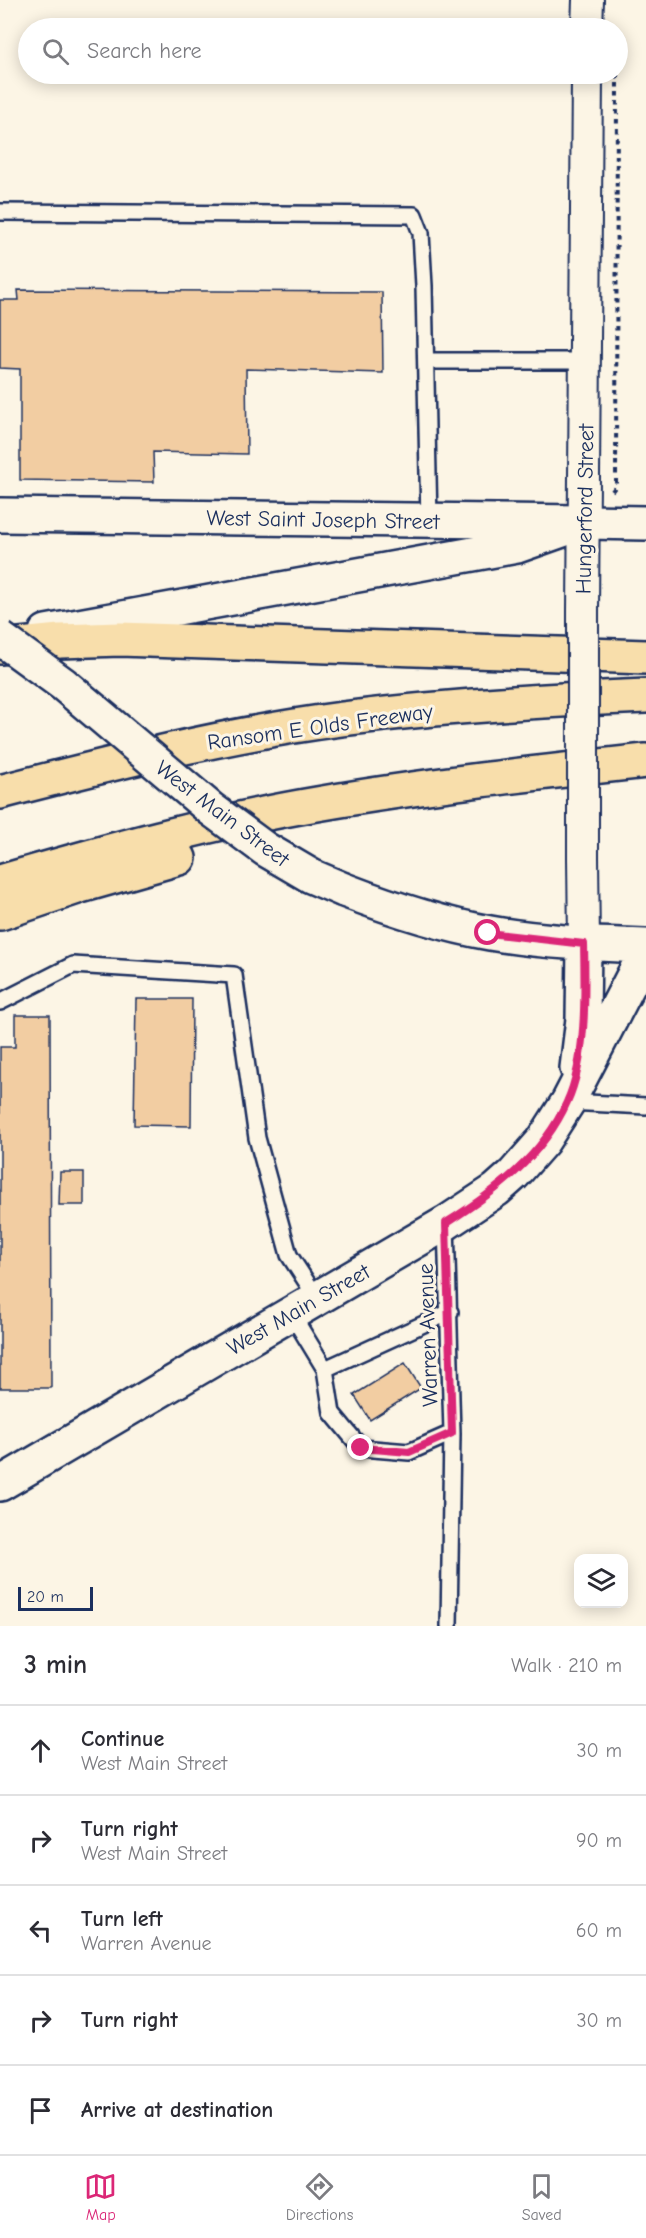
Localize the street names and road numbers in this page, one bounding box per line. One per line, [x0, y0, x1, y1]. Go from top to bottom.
street label: Hungerford Street [571, 423, 599, 594]
street label: West Saint Joseph Street [206, 505, 441, 535]
street label: Ransom E Olds Freeway [206, 698, 435, 756]
street label: West Main Street [150, 755, 295, 873]
street label: West Main Street [222, 1258, 375, 1361]
street label: Warren Avenue [413, 1263, 443, 1407]

